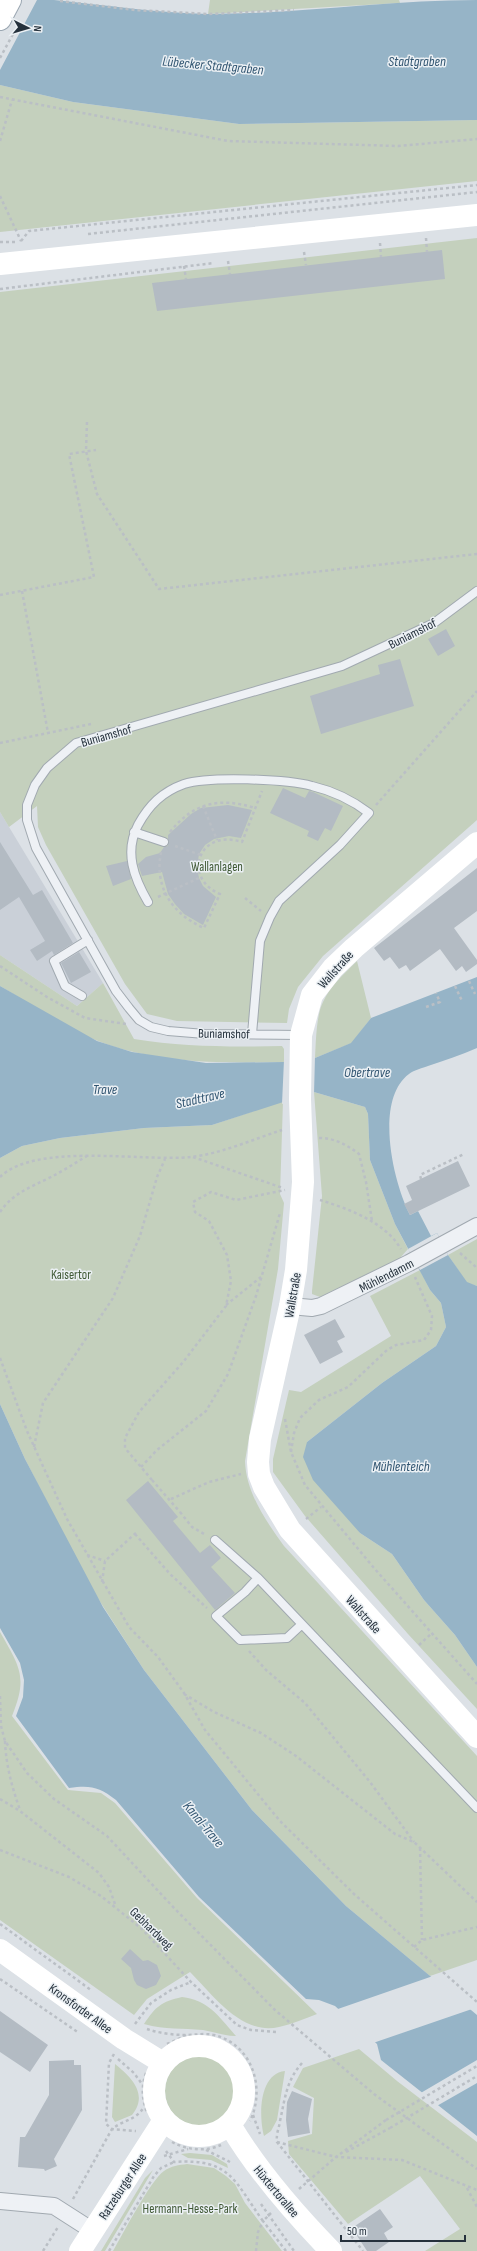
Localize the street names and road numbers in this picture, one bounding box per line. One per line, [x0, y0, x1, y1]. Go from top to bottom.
street label: Buniamshof [386, 615, 439, 653]
street label: Buniamshof [79, 721, 134, 751]
street label: Wallstraße [314, 947, 357, 992]
street label: Buniamshof [198, 1026, 250, 1042]
street label: Mühlendamm [357, 1255, 416, 1296]
street label: Wallstraße [281, 1271, 305, 1319]
street label: Wallstraße [342, 1592, 385, 1637]
street label: Gebhardweg [126, 1904, 176, 1953]
street label: Kronsforder Allee [45, 1980, 115, 2037]
street label: Ratzeburger Allee [95, 2150, 150, 2223]
street label: Hüxtertorallee [250, 2162, 303, 2221]

